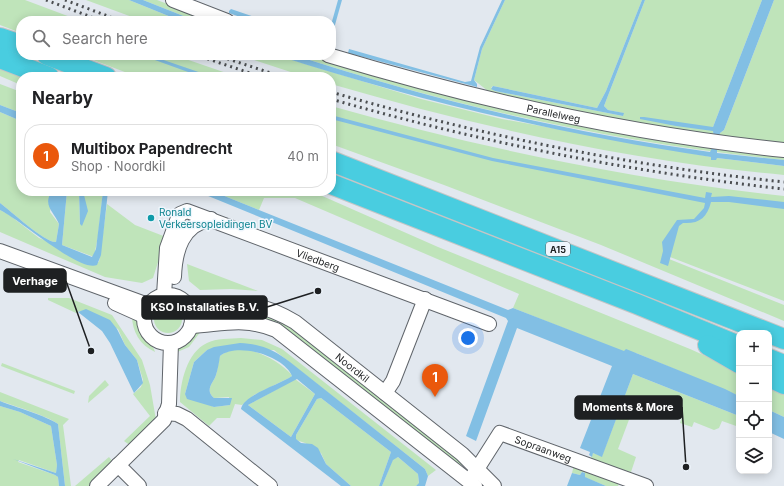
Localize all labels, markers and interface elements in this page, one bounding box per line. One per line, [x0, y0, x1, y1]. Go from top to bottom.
search box [16, 16, 336, 60]
icon: search [30, 27, 52, 49]
text: Search here [62, 29, 148, 48]
text: Nearby [32, 88, 93, 108]
street label: Parallelweg [526, 102, 581, 125]
text: Multibox Papendrecht [71, 139, 233, 158]
text: 1 [43, 148, 49, 164]
text: 40 m [287, 148, 319, 164]
text: Shop · Noordkil [71, 158, 165, 174]
place label: Ronald Verkeersopleidingen BV [159, 206, 273, 230]
marker: Ronald Verkeersopleidingen BV [146, 213, 156, 223]
road number: A15 [546, 242, 570, 256]
street label: Vliedberg [295, 246, 341, 274]
callout: Verhage [4, 269, 66, 292]
text: Verhage [12, 274, 58, 288]
callout: KSO Installaties B.V. [142, 296, 267, 319]
text: KSO Installaties B.V. [150, 300, 260, 314]
your location [458, 328, 478, 348]
map controls [736, 330, 772, 474]
button: + [736, 330, 772, 366]
street label: Noordkil [333, 351, 372, 385]
pin: 1 [422, 364, 448, 397]
button: − [736, 366, 772, 402]
callout: Moments & More [575, 396, 682, 419]
text: Moments & More [583, 400, 674, 414]
button: locate [736, 402, 772, 438]
street label: Sopraanweg [513, 433, 573, 464]
button: layers [736, 438, 772, 474]

